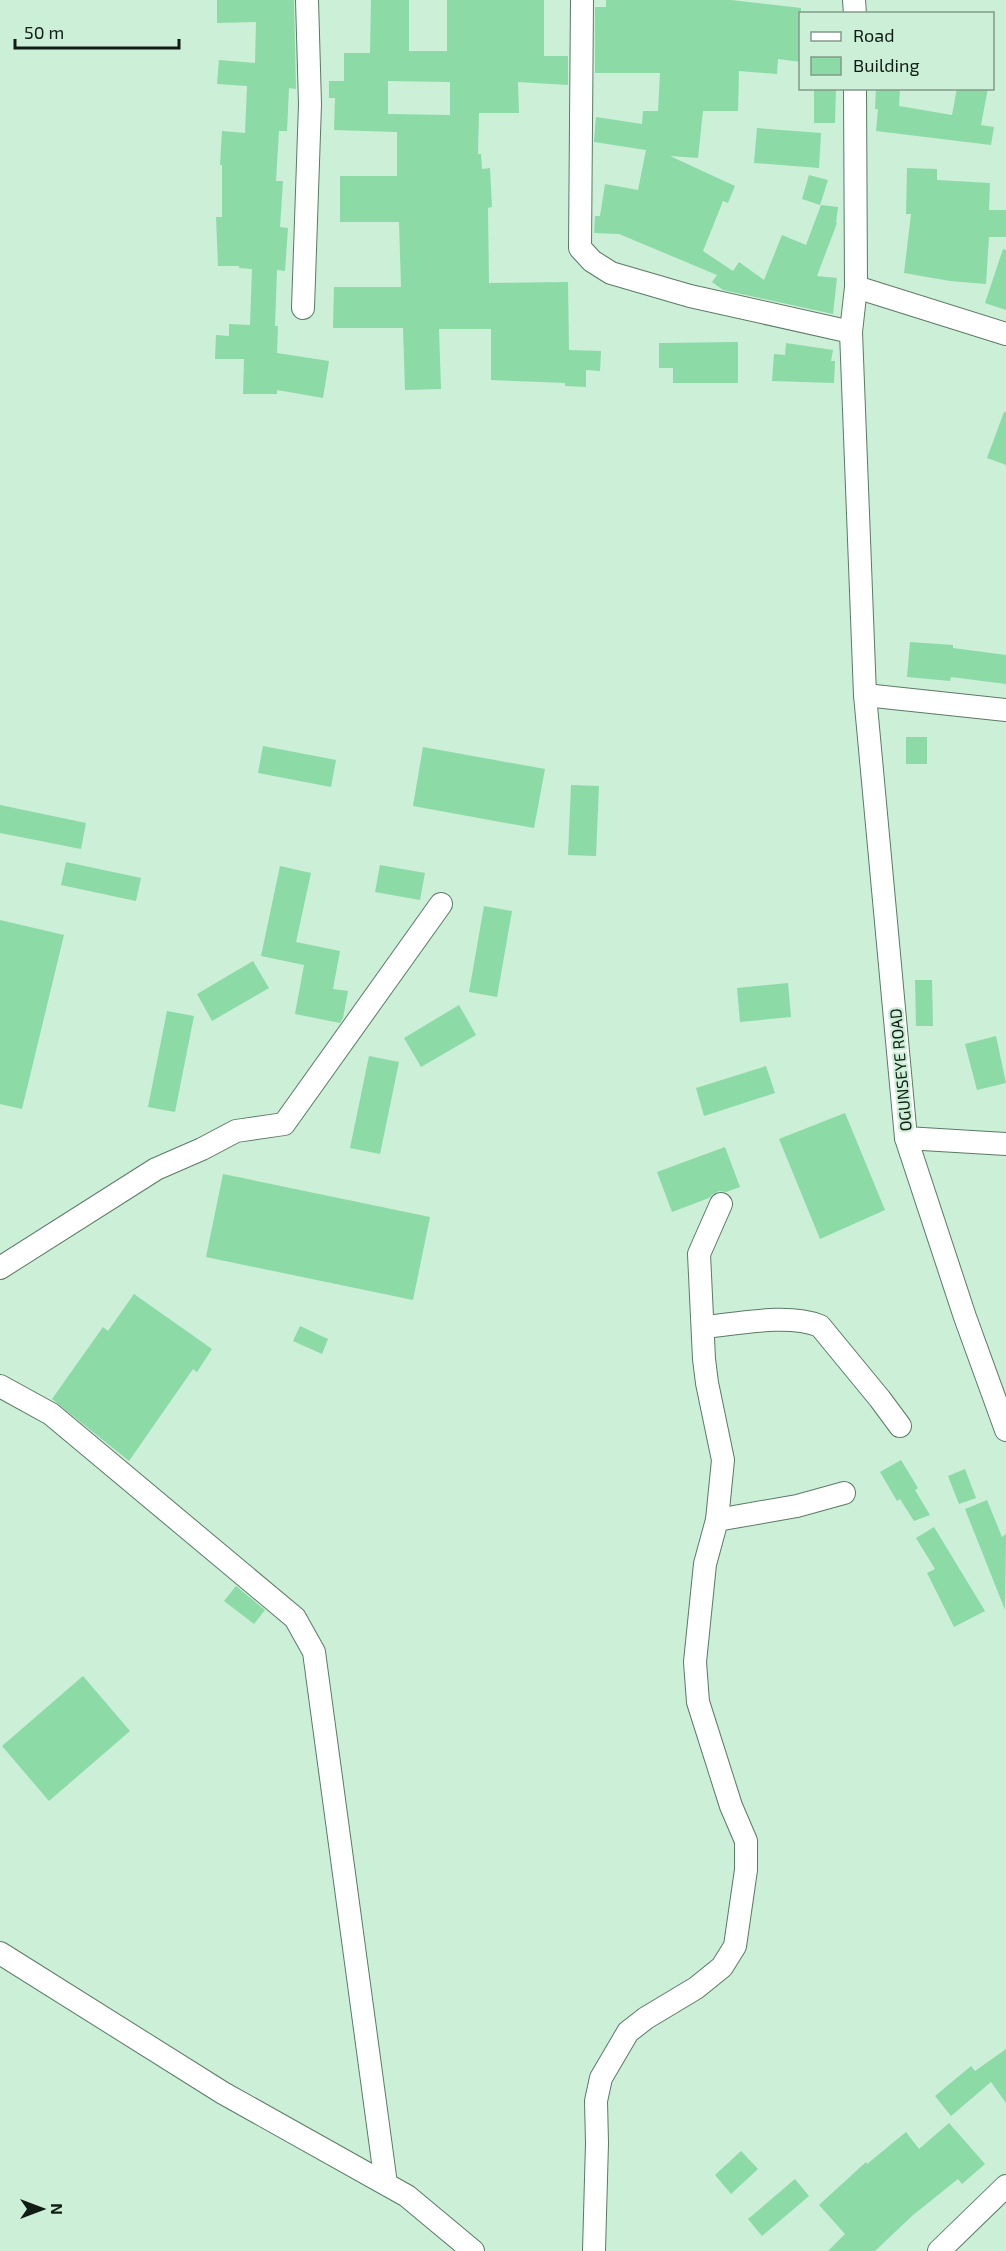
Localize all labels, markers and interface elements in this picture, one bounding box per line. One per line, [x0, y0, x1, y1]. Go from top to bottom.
scale bar [15, 12, 178, 50]
legend [799, 12, 994, 90]
text: 50 m [24, 21, 64, 43]
text: Road [853, 24, 894, 46]
text: Building [853, 54, 920, 76]
street label: OGUNSEYE ROAD [885, 1008, 915, 1132]
north arrow [12, 2179, 72, 2239]
text: N [48, 2203, 67, 2215]

